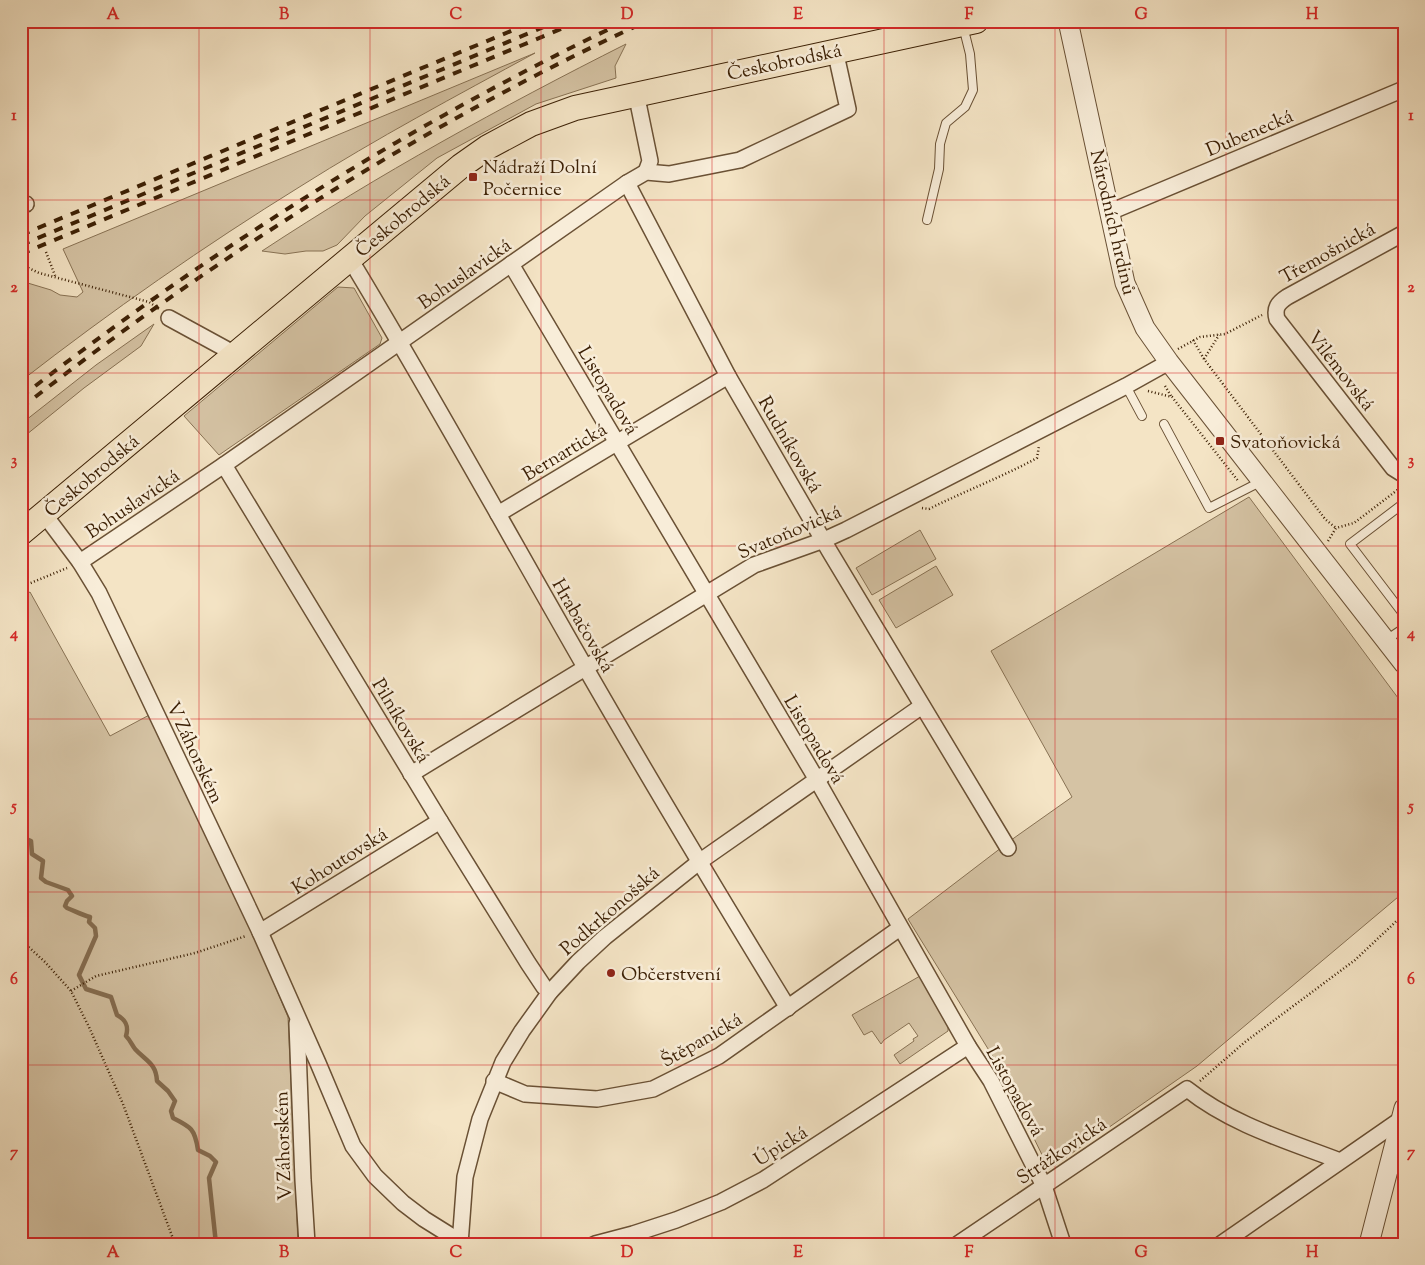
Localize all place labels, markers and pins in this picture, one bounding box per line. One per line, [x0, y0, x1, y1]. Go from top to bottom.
place label: Nádraží Dolní Počernice [483, 155, 597, 204]
marker: Nádraží Dolní Počernice [467, 171, 479, 183]
place label: Svatoňovická [1230, 430, 1341, 457]
marker: Svatoňovická [1214, 435, 1226, 447]
place label: Občerstvení [621, 962, 721, 989]
marker: Občerstvení [605, 967, 617, 979]

